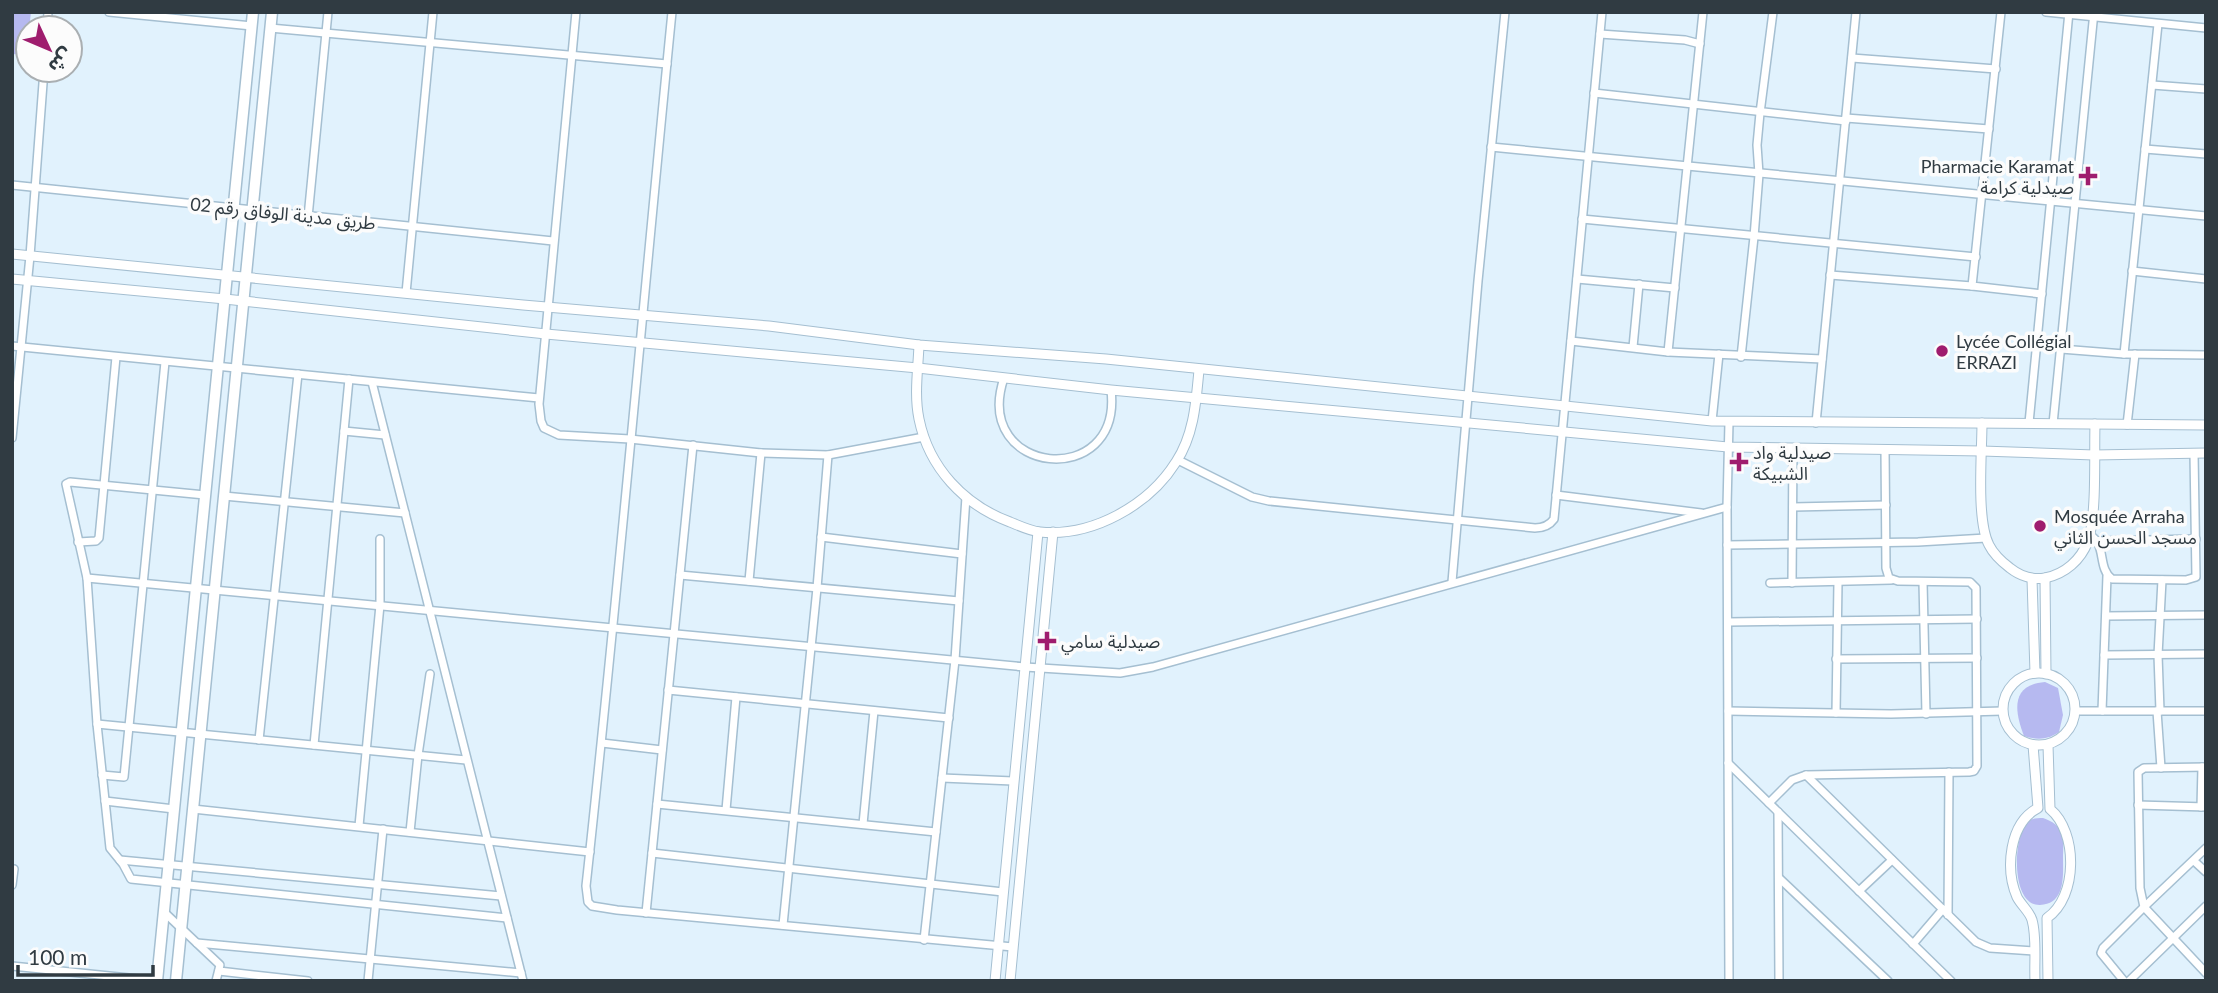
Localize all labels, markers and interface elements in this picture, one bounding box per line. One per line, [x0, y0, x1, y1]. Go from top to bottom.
north arrow [14, 14, 84, 84]
text: ش [44, 44, 79, 79]
place label: Pharmacie Karamat صيدلية كرامة [1921, 155, 2075, 199]
marker: Pharmacie Karamat صيدلية كرامة [2080, 168, 2096, 184]
street label: طريق مدينة الوفاق رقم 02 [189, 192, 377, 237]
place label: Lycée Collégial ERRAZI [1956, 330, 2072, 373]
marker: Lycée Collégial ERRAZI [1934, 343, 1950, 359]
place label: صيدلية واد الشبيكة [1753, 441, 1831, 484]
marker: صيدلية واد الشبيكة [1731, 454, 1747, 470]
place label: Mosquée Arraha مسجد الحسن الثاني [2054, 505, 2197, 551]
marker: Mosquée Arraha مسجد الحسن الثاني [2032, 518, 2048, 534]
place label: صيدلية سامي [1061, 630, 1160, 655]
marker: صيدلية سامي [1039, 633, 1055, 649]
scale bar [18, 934, 152, 978]
text: 100 m [28, 944, 87, 969]

